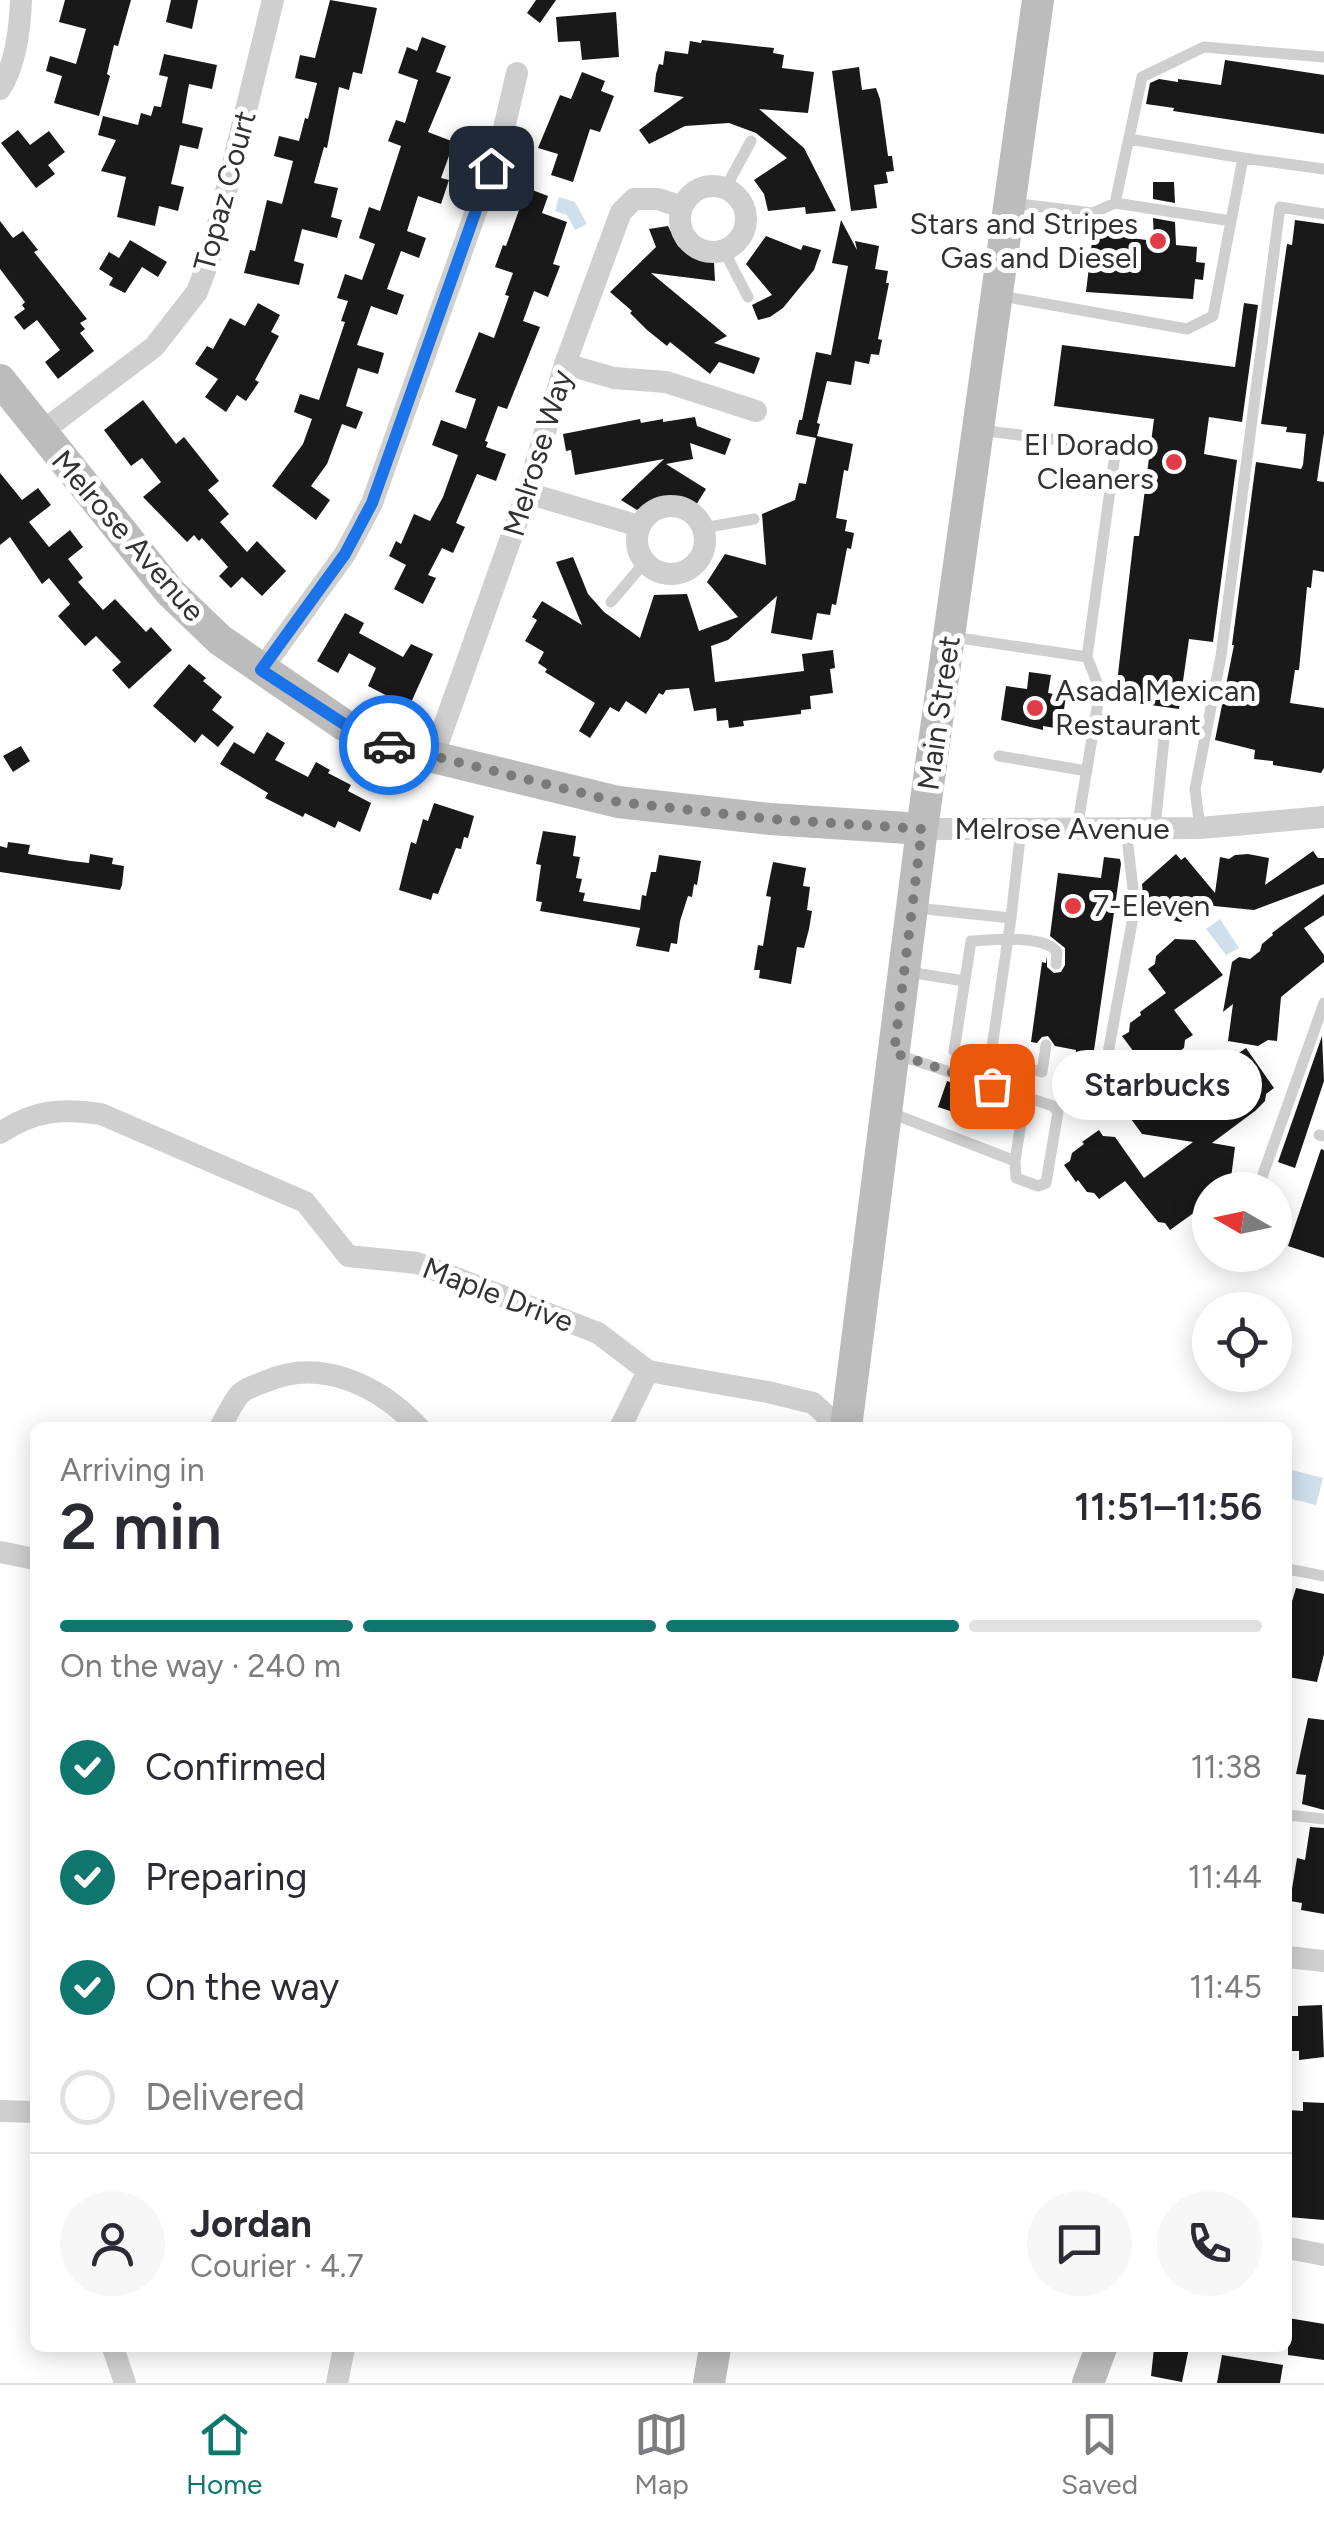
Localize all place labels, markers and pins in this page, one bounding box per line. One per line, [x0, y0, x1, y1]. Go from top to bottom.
pin [449, 126, 534, 211]
place label: Stars and Stripes Gas and Diesel [910, 205, 1138, 276]
marker: Stars and Stripes Gas and Diesel [1147, 230, 1169, 252]
place label: El Dorado Cleaners [1024, 426, 1154, 497]
marker: El Dorado Cleaners [1163, 451, 1185, 473]
place label: Asada Mexican Restaurant [1055, 672, 1256, 743]
marker: Asada Mexican Restaurant [1024, 697, 1046, 719]
place label: 7-Eleven [1093, 887, 1210, 924]
marker: 7-Eleven [1062, 895, 1084, 917]
pin [950, 1044, 1035, 1129]
callout: Starbucks [1052, 1051, 1262, 1121]

